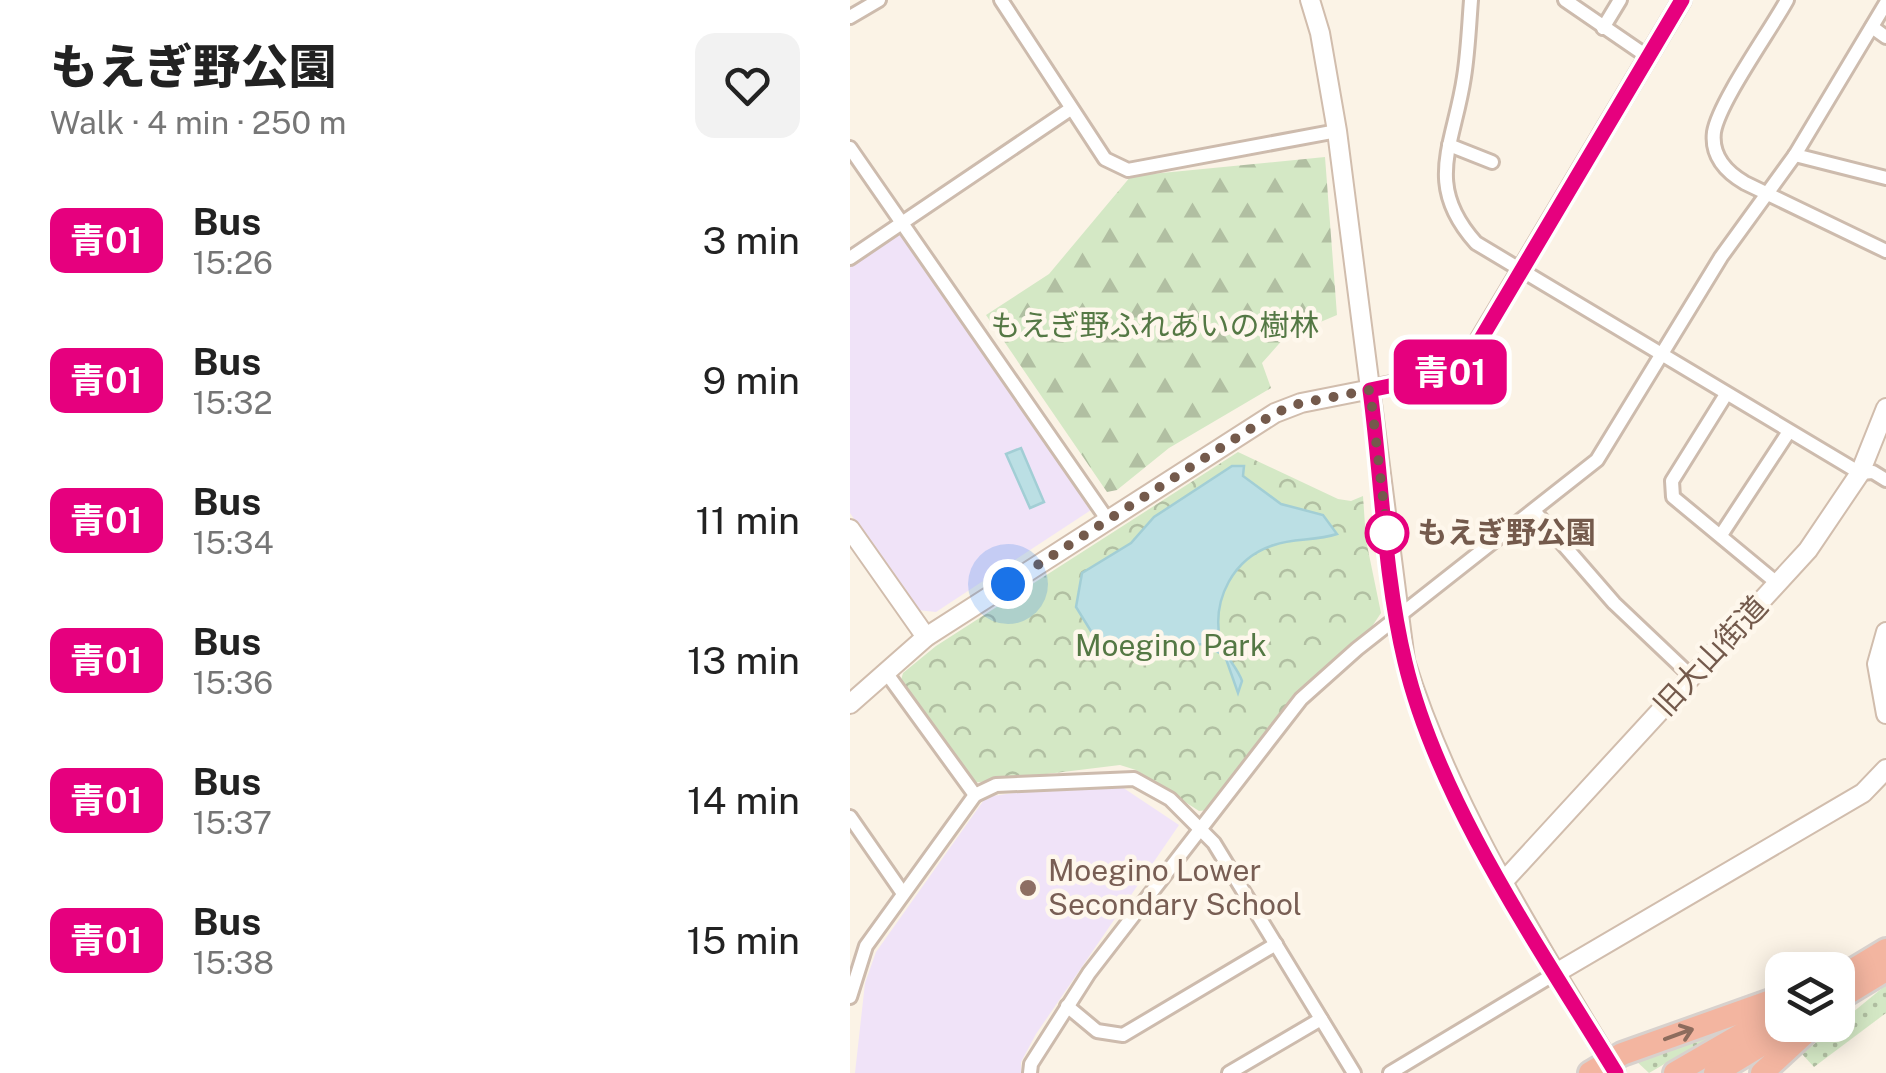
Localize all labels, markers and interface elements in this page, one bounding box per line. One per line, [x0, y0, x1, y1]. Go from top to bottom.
button: heart [695, 33, 800, 138]
text: もえぎ野公園 [50, 38, 337, 95]
text: Walk · 4 min · 250 m [50, 104, 346, 141]
text: Bus [193, 199, 261, 244]
text: 3 min [702, 218, 800, 263]
text: 青01 [70, 220, 143, 261]
text: 15:26 [193, 244, 273, 281]
park label: もえぎ野ふれあいの樹林 [990, 307, 1320, 343]
text: Bus [193, 339, 261, 384]
line badge: 青01 [1392, 340, 1508, 404]
text: 青01 [1414, 352, 1486, 393]
text: 9 min [703, 358, 800, 403]
text: 青01 [70, 360, 143, 401]
text: 15:32 [193, 384, 273, 421]
text: Bus [193, 479, 261, 524]
text: 11 min [695, 498, 800, 543]
text: 青01 [70, 500, 143, 541]
marker: もえぎ野公園 [1366, 512, 1408, 554]
place label: もえぎ野公園 [1417, 514, 1596, 550]
text: 15:34 [193, 524, 274, 561]
your location [983, 559, 1033, 609]
street label: 旧大山街道 [1646, 588, 1775, 722]
text: Bus [193, 619, 261, 664]
park label: Moegino Park [1075, 627, 1267, 663]
text: 13 min [687, 638, 800, 683]
text: 青01 [70, 640, 143, 681]
text: 15:36 [193, 664, 273, 701]
text: Bus [193, 759, 261, 804]
text: 14 min [687, 778, 800, 823]
text: 青01 [70, 780, 143, 821]
text: 15:37 [193, 804, 272, 841]
place label: Moegino Lower Secondary School [1048, 852, 1302, 922]
marker: Moegino Lower Secondary School [1017, 877, 1039, 899]
text: Bus [193, 899, 261, 944]
text: 15 min [687, 918, 800, 963]
text: 青01 [70, 920, 143, 961]
text: 15:38 [193, 944, 274, 981]
map controls [1765, 952, 1855, 1042]
button: layers [1765, 952, 1855, 1042]
one-way arrow [1663, 1024, 1694, 1042]

